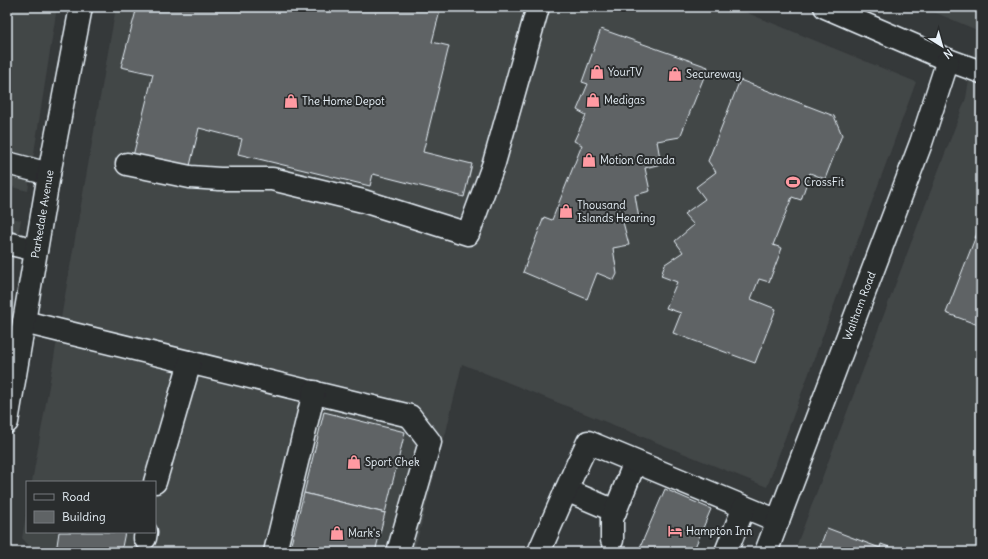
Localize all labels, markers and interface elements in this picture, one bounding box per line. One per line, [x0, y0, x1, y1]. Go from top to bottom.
north arrow [922, 26, 962, 66]
text: N [941, 46, 955, 62]
shop icon: YourTV [589, 64, 605, 80]
place label: YourTV [608, 65, 642, 79]
shop icon: Secureway [667, 66, 683, 82]
place label: Secureway [686, 67, 741, 81]
shop icon: Medigas [585, 92, 601, 108]
shop icon: The Home Depot [283, 93, 299, 109]
place label: Medigas [604, 93, 645, 107]
place label: The Home Depot [302, 94, 385, 108]
shop icon: Motion Canada [581, 152, 597, 168]
place label: Motion Canada [600, 153, 675, 167]
street label: Parkedale Avenue [28, 169, 57, 259]
sports icon: CrossFit [785, 174, 801, 190]
place label: CrossFit [804, 175, 844, 189]
place label: Thousand Islands Hearing [577, 198, 656, 225]
shop icon: Thousand Islands Hearing [558, 203, 574, 219]
street label: Waltham Road [840, 269, 879, 343]
shop icon: Sport Chek [346, 454, 362, 470]
place label: Sport Chek [365, 455, 420, 469]
legend [26, 481, 156, 533]
text: Road [62, 489, 90, 504]
text: Building [62, 509, 106, 524]
hotel icon: Hampton Inn [667, 523, 683, 539]
place label: Hampton Inn [686, 524, 752, 538]
shop icon: Mark's [329, 525, 345, 541]
place label: Mark's [348, 526, 380, 540]

